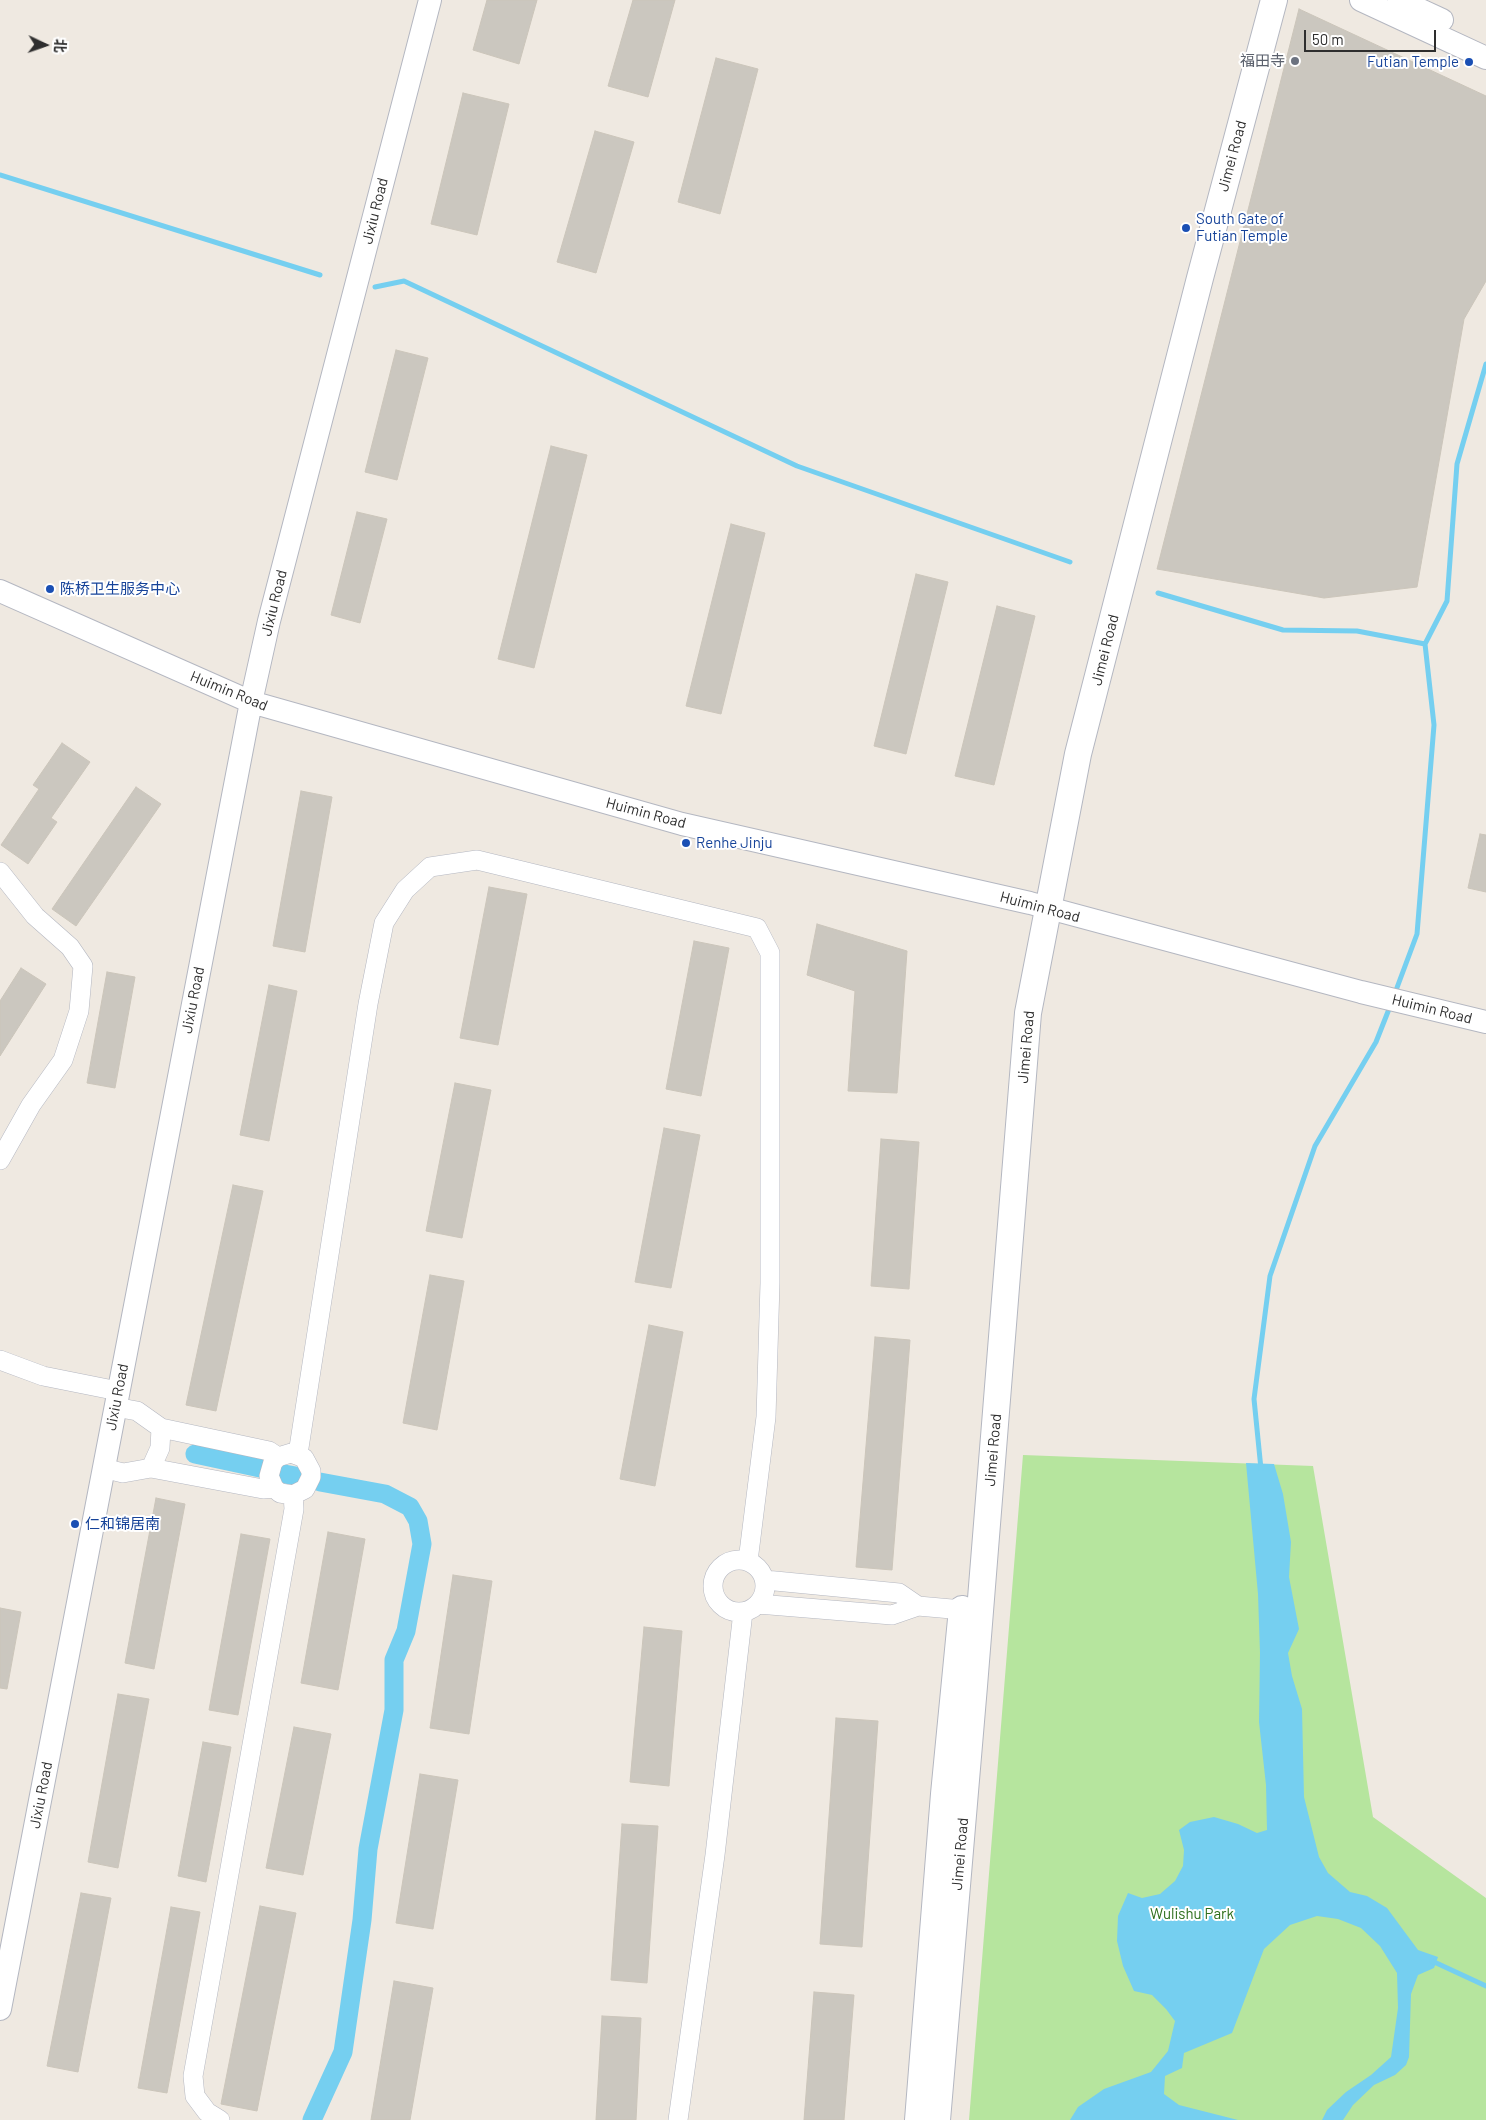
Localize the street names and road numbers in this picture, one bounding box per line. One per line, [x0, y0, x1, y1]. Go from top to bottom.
street label: Jimei Road [1214, 119, 1250, 193]
street label: Jixiu Road [358, 176, 392, 246]
street label: Jixiu Road [257, 568, 291, 638]
street label: Jimei Road [1087, 613, 1123, 687]
street label: Huimin Road [188, 667, 270, 715]
street label: Huimin Road [604, 794, 688, 832]
street label: Huimin Road [998, 888, 1082, 926]
street label: Jixiu Road [178, 965, 208, 1035]
street label: Huimin Road [1390, 990, 1474, 1028]
street label: Jimei Road [1014, 1010, 1038, 1084]
street label: Jixiu Road [102, 1362, 132, 1432]
street label: Jimei Road [981, 1413, 1005, 1487]
street label: Jixiu Road [26, 1760, 56, 1830]
street label: Jimei Road [948, 1817, 972, 1891]

